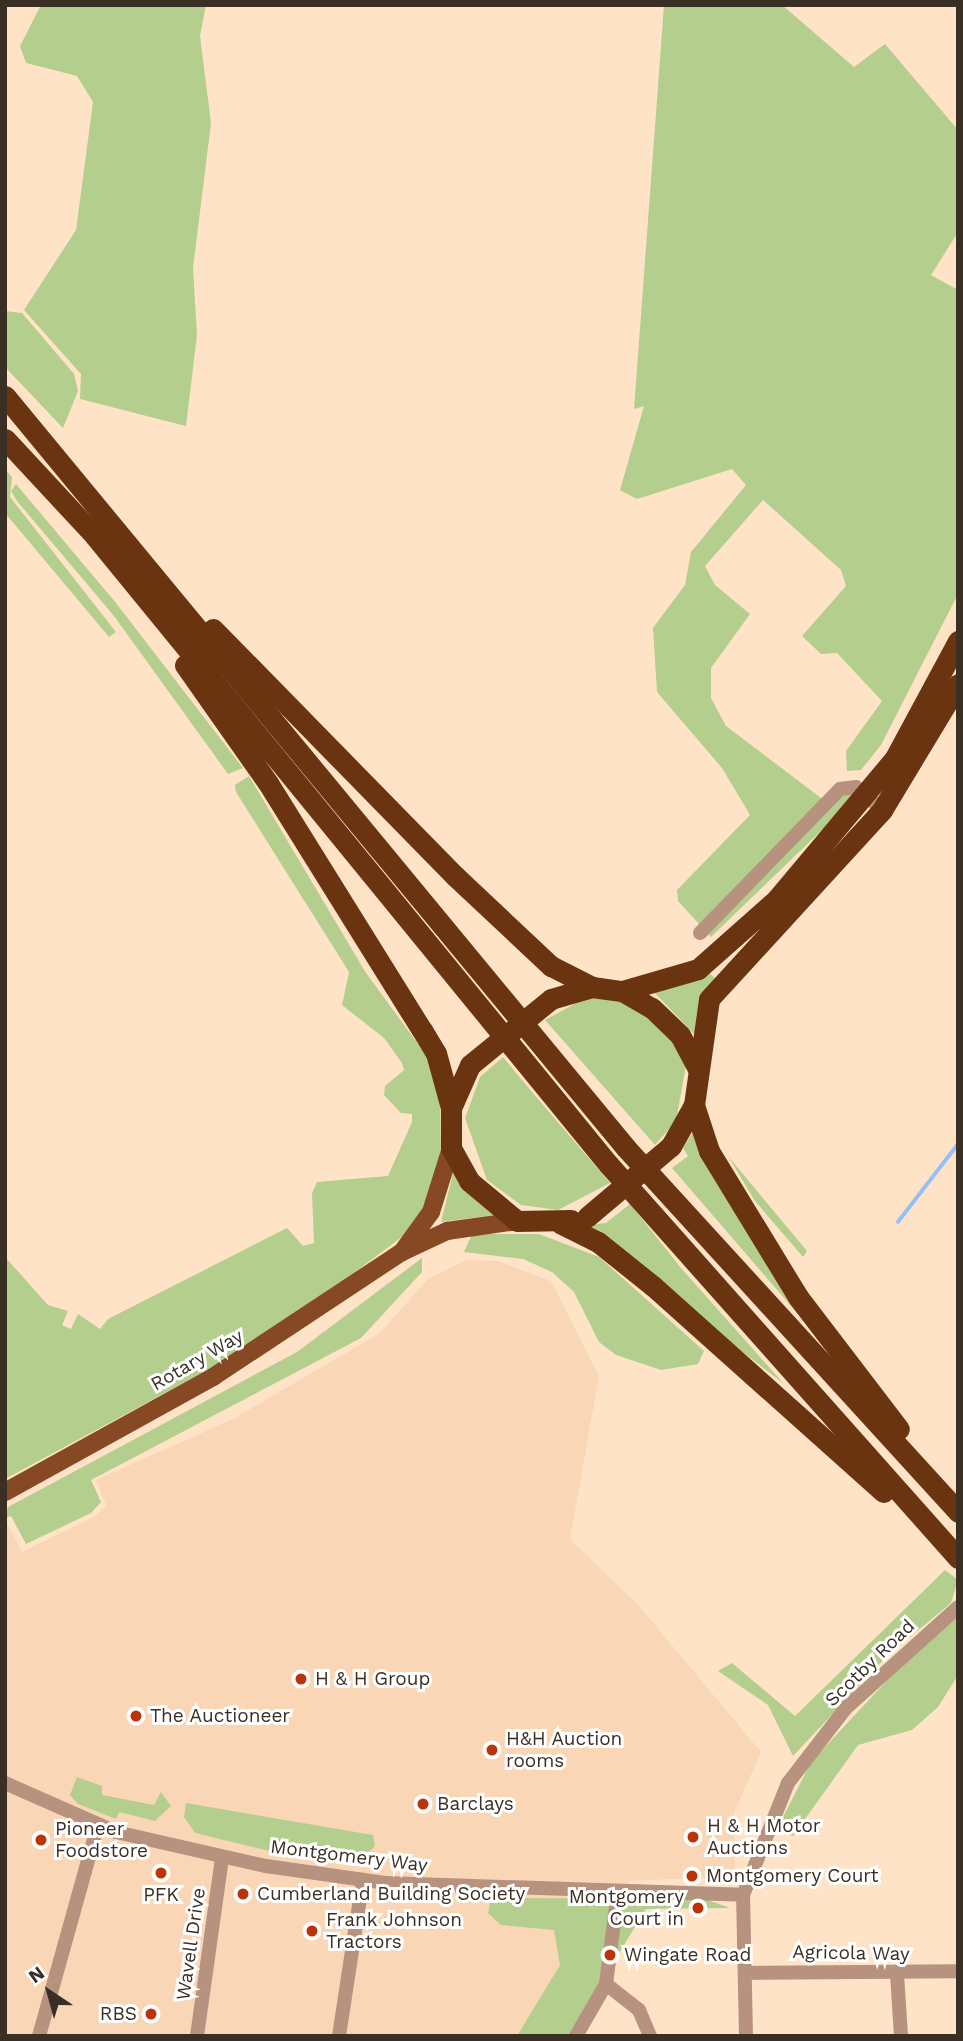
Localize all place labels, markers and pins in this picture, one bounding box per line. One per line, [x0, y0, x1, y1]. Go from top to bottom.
place label: H & H Group [315, 1668, 430, 1690]
marker: H & H Group [293, 1671, 309, 1687]
place label: The Auctioneer [150, 1705, 291, 1727]
marker: The Auctioneer [128, 1708, 144, 1724]
place label: H&H Auction rooms [506, 1728, 623, 1772]
marker: H&H Auction rooms [484, 1742, 500, 1758]
place label: Barclays [437, 1793, 514, 1815]
marker: Barclays [415, 1796, 431, 1812]
place label: H & H Motor Auctions [707, 1815, 821, 1859]
place label: Pioneer Foodstore [55, 1818, 148, 1862]
marker: H & H Motor Auctions [685, 1829, 701, 1845]
marker: Pioneer Foodstore [33, 1832, 49, 1848]
marker: PFK [153, 1865, 169, 1881]
place label: Montgomery Court [706, 1865, 879, 1887]
marker: Montgomery Court [684, 1868, 700, 1884]
place label: Cumberland Building Society [257, 1883, 525, 1905]
place label: PFK [143, 1884, 179, 1906]
marker: Cumberland Building Society [235, 1886, 251, 1902]
place label: Montgomery Court in [569, 1886, 684, 1930]
marker: Montgomery Court in [690, 1900, 706, 1916]
place label: Frank Johnson Tractors [326, 1909, 463, 1953]
marker: Frank Johnson Tractors [304, 1923, 320, 1939]
place label: Wingate Road [624, 1944, 751, 1966]
marker: Wingate Road [602, 1947, 618, 1963]
place label: RBS [100, 2003, 137, 2025]
marker: RBS [143, 2006, 159, 2022]

